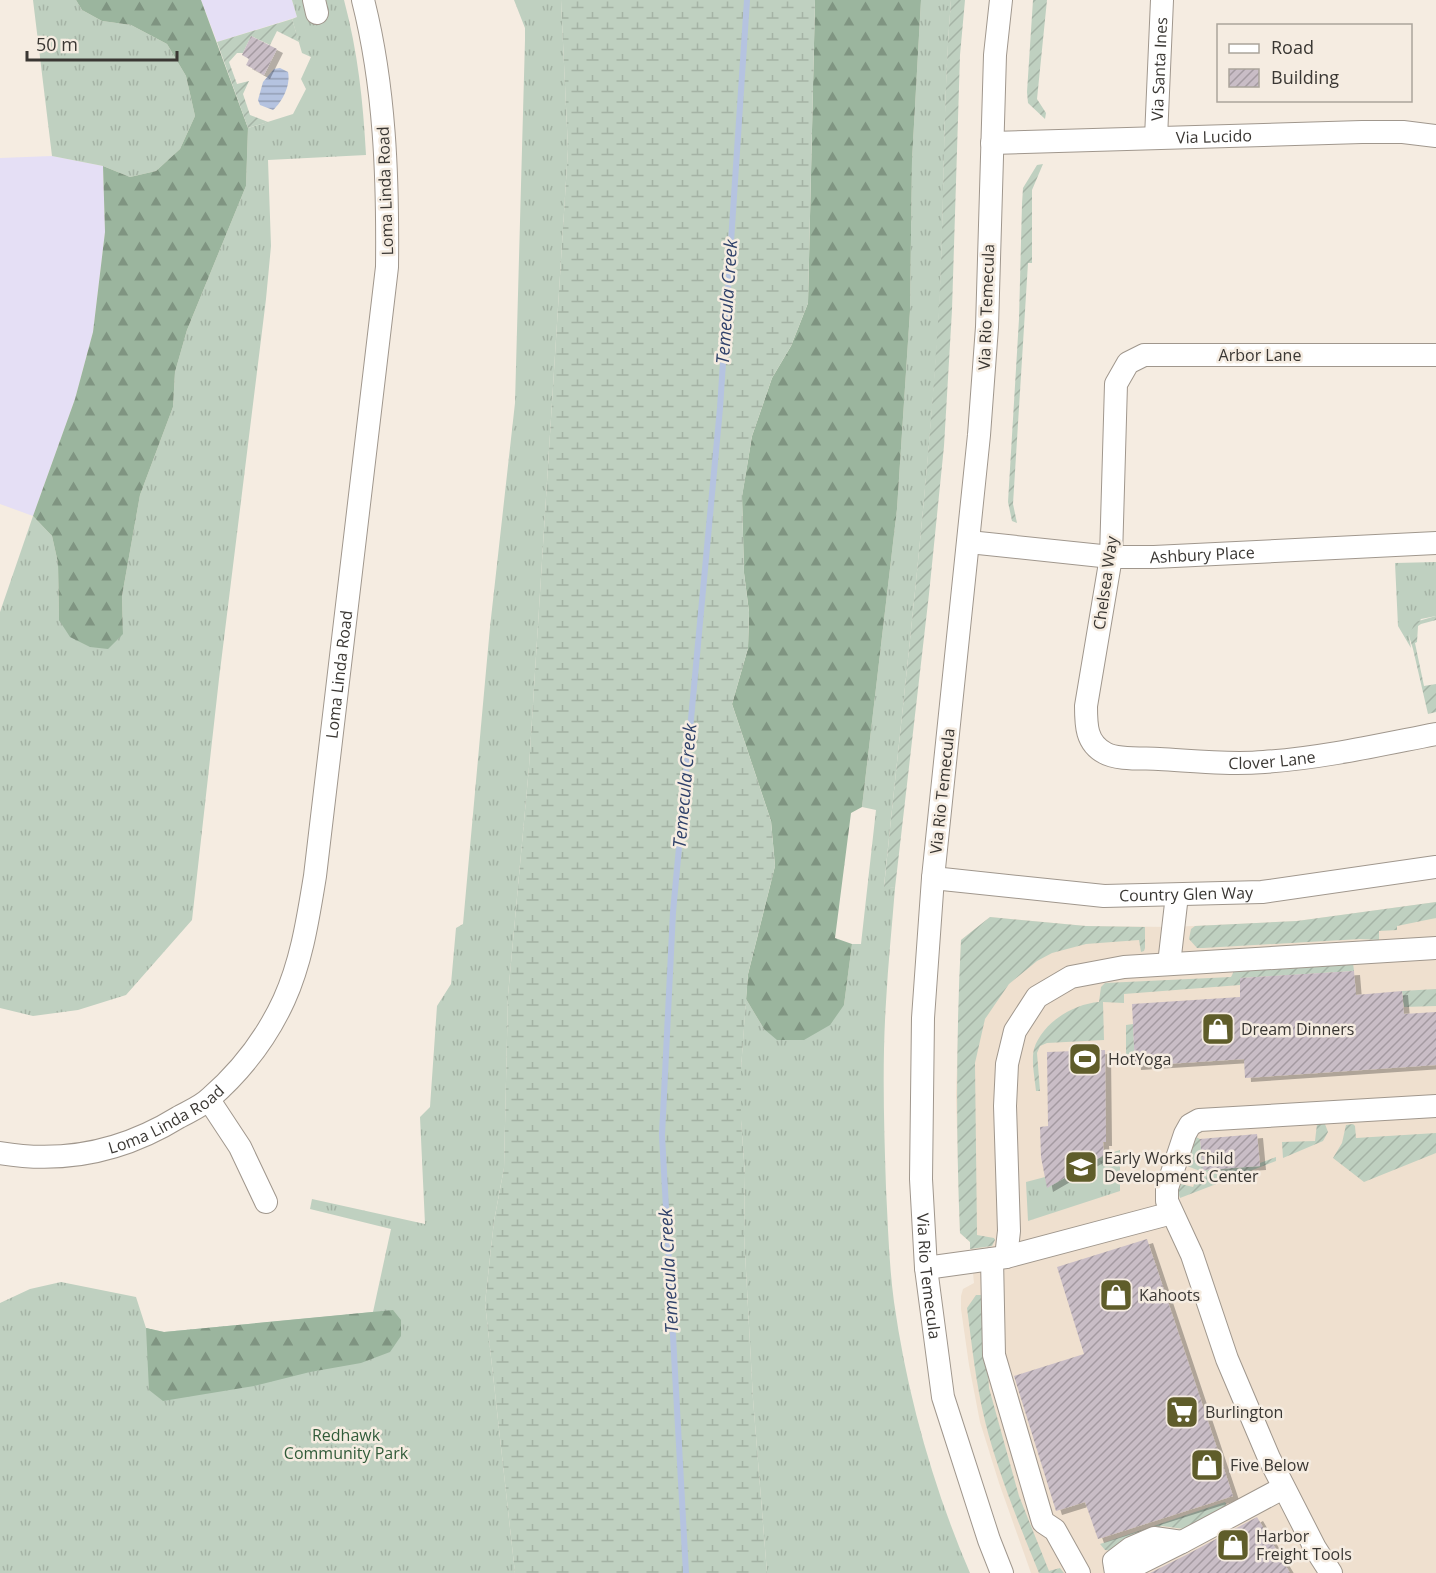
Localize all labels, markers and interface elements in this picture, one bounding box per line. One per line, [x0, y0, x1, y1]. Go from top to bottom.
street label: Via Santa Ines [1146, 17, 1172, 121]
scale bar [27, 24, 177, 62]
legend [1217, 24, 1412, 102]
text: 50 m [36, 32, 78, 56]
text: Road [1271, 35, 1314, 59]
text: Building [1271, 65, 1339, 89]
street label: Via Lucido [1176, 124, 1252, 149]
street label: Loma Linda Road [372, 126, 398, 256]
water label: Temecula Creek [710, 238, 742, 365]
street label: Via Rio Temecula [973, 243, 999, 371]
street label: Arbor Lane [1219, 344, 1301, 366]
street label: Chelsea Way [1088, 534, 1123, 631]
street label: Ashbury Place [1149, 541, 1255, 568]
street label: Loma Linda Road [320, 609, 357, 740]
water label: Temecula Creek [667, 721, 702, 849]
street label: Via Rio Temecula [924, 727, 960, 855]
street label: Clover Lane [1228, 745, 1317, 774]
street label: Country Glen Way [1119, 881, 1254, 907]
shop icon: Dream Dinners [1200, 1011, 1236, 1047]
place label: Dream Dinners [1241, 1018, 1354, 1040]
sports icon: HotYoga [1067, 1041, 1103, 1077]
place label: HotYoga [1108, 1048, 1171, 1070]
street label: Loma Linda Road [105, 1080, 229, 1159]
place label: Early Works Child Development Center [1104, 1147, 1259, 1187]
school or university icon: Early Works Child Development Center [1063, 1149, 1099, 1185]
water label: Temecula Creek [653, 1207, 683, 1334]
street label: Via Rio Temecula [912, 1213, 946, 1340]
shop icon: Kahoots [1098, 1277, 1134, 1313]
place label: Kahoots [1139, 1284, 1200, 1306]
supermarket icon: Burlington [1164, 1394, 1200, 1430]
place label: Burlington [1205, 1401, 1283, 1423]
park label: Redhawk Community Park [284, 1424, 409, 1464]
shop icon: Five Below [1189, 1447, 1225, 1483]
place label: Five Below [1230, 1454, 1309, 1476]
place label: Harbor Freight Tools [1256, 1525, 1352, 1565]
shop icon: Harbor Freight Tools [1215, 1527, 1251, 1563]

